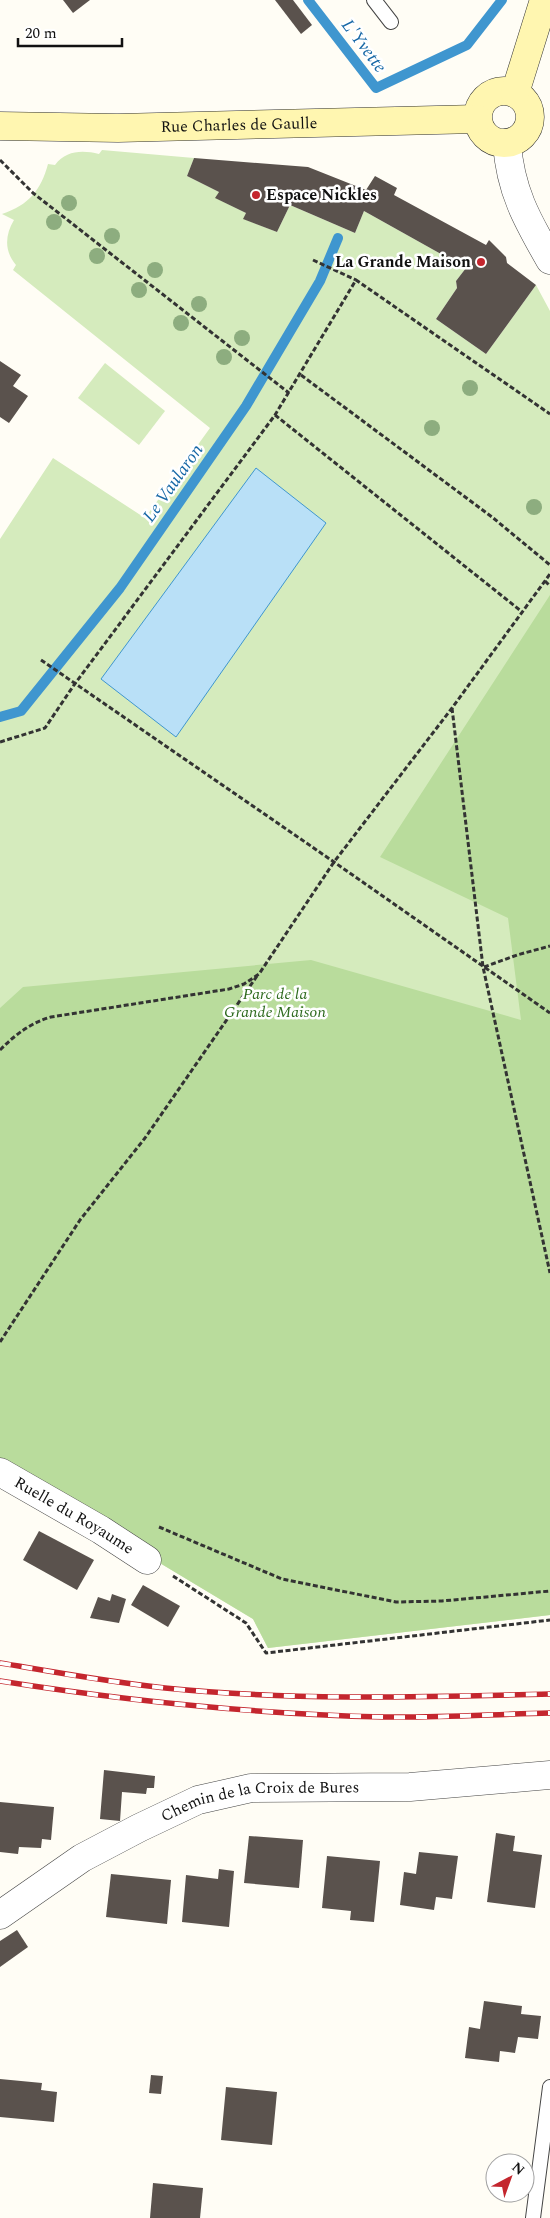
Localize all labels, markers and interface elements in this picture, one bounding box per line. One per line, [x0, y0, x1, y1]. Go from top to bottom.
water label: L'Yvette [335, 13, 393, 79]
scale bar [18, 15, 121, 47]
text: 20 m [25, 22, 57, 45]
street label: Rue Charles de Gaulle [160, 111, 318, 139]
place label: Espace Nickles [266, 183, 377, 207]
marker: Espace Nickles [250, 189, 262, 201]
place label: La Grande Maison [335, 250, 471, 274]
marker: La Grande Maison [475, 256, 487, 268]
water label: Le Vaularon [136, 438, 210, 528]
park label: Parc de la Grande Maison [224, 982, 326, 1024]
street label: Ruelle du Royaume [10, 1471, 139, 1560]
street label: Chemin de la Croix de Bures [157, 1775, 360, 1828]
north arrow [485, 2153, 535, 2203]
text: N [507, 2157, 529, 2180]

